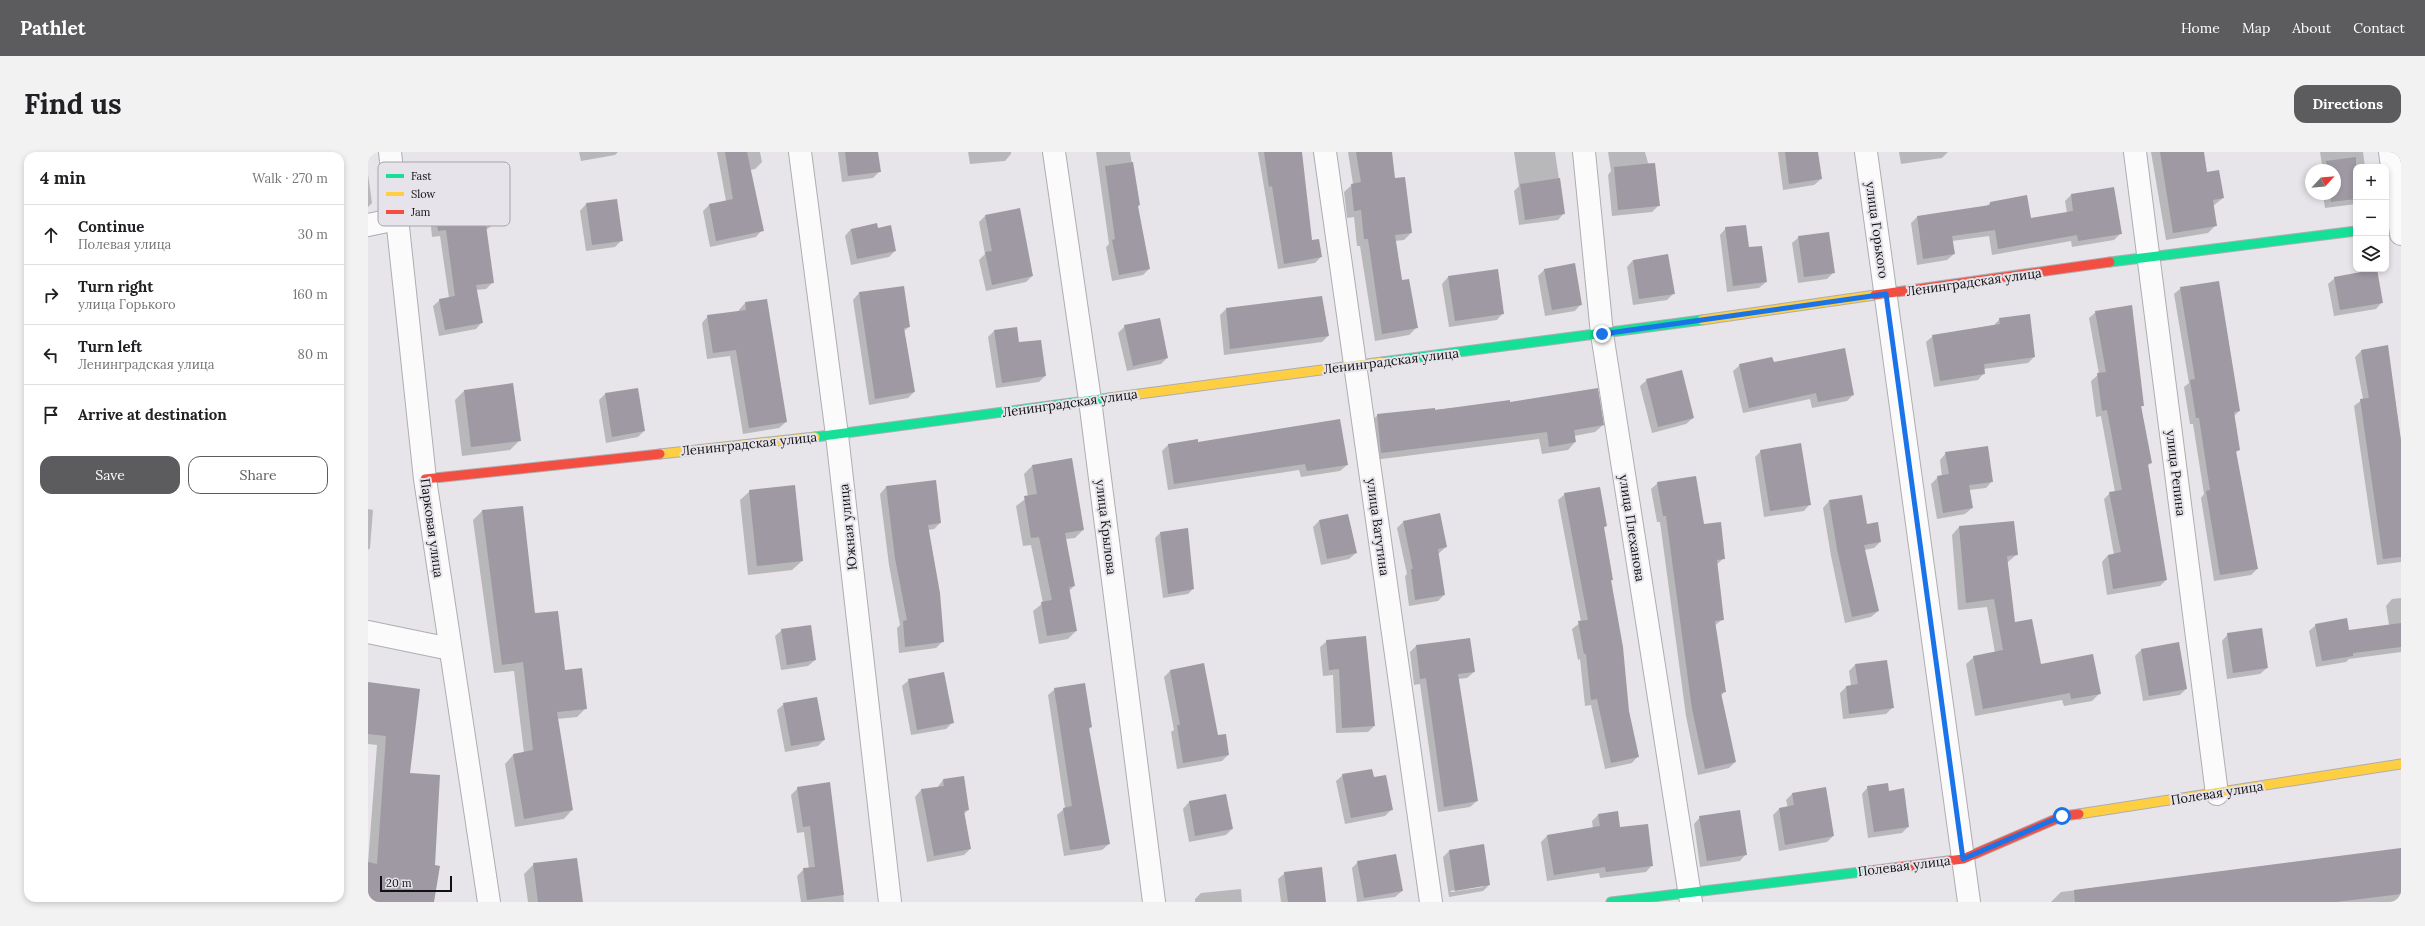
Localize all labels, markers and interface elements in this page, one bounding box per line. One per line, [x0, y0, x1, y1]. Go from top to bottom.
text: Pathlet [20, 16, 85, 40]
text: Home [2181, 19, 2220, 37]
text: Map [2242, 19, 2270, 37]
text: About [2292, 19, 2331, 37]
text: Contact [2353, 19, 2405, 37]
button: Directions [2294, 85, 2401, 123]
text: Find us [24, 86, 122, 122]
legend [378, 162, 510, 226]
north arrow [2305, 164, 2341, 200]
map controls [2353, 164, 2389, 272]
button: + [2353, 164, 2389, 200]
text: 4 min [40, 167, 86, 189]
text: Fast [411, 169, 432, 183]
text: Walk · 270 m [252, 170, 328, 187]
street label: улица Горького [1862, 180, 1892, 280]
text: Slow [411, 187, 436, 201]
button: − [2353, 200, 2389, 236]
text: Jam [410, 205, 431, 219]
text: Continue [78, 217, 144, 236]
icon: ahead [40, 224, 62, 246]
text: 30 m [298, 226, 328, 243]
text: Полевая улица [78, 236, 171, 253]
button: layers [2353, 236, 2389, 272]
street label: Ленинградская улица [1905, 264, 2043, 300]
text: Turn right [78, 277, 154, 296]
icon: right [40, 284, 62, 306]
text: 160 m [293, 286, 328, 303]
text: улица Горького [78, 296, 176, 313]
route end [1593, 325, 1611, 343]
text: Turn left [78, 337, 142, 356]
icon: left [40, 344, 62, 366]
street label: Ленинградская улица [1322, 344, 1460, 378]
text: 80 m [298, 346, 328, 363]
text: Ленинградская улица [78, 356, 215, 373]
street label: Ленинградская улица [1001, 385, 1139, 421]
icon: arrive [40, 404, 62, 426]
text: Arrive at destination [78, 405, 227, 424]
street label: Ленинградская улица [680, 428, 818, 460]
street label: улица Репина [2162, 429, 2190, 517]
button: Save [40, 456, 180, 494]
button: Share [188, 456, 328, 494]
street label: улица Плеханова [1615, 473, 1649, 583]
street label: Парковая улица [417, 477, 447, 579]
street label: улица Ватутина [1363, 477, 1393, 577]
street label: улица Крылова [1092, 478, 1120, 576]
street label: Южная улица [835, 483, 861, 571]
street label: Полевая улица [2170, 777, 2265, 809]
route start [2053, 807, 2071, 825]
street label: Полевая улица [1857, 852, 1952, 880]
scale bar [380, 874, 452, 893]
text: 20 m [386, 876, 411, 890]

